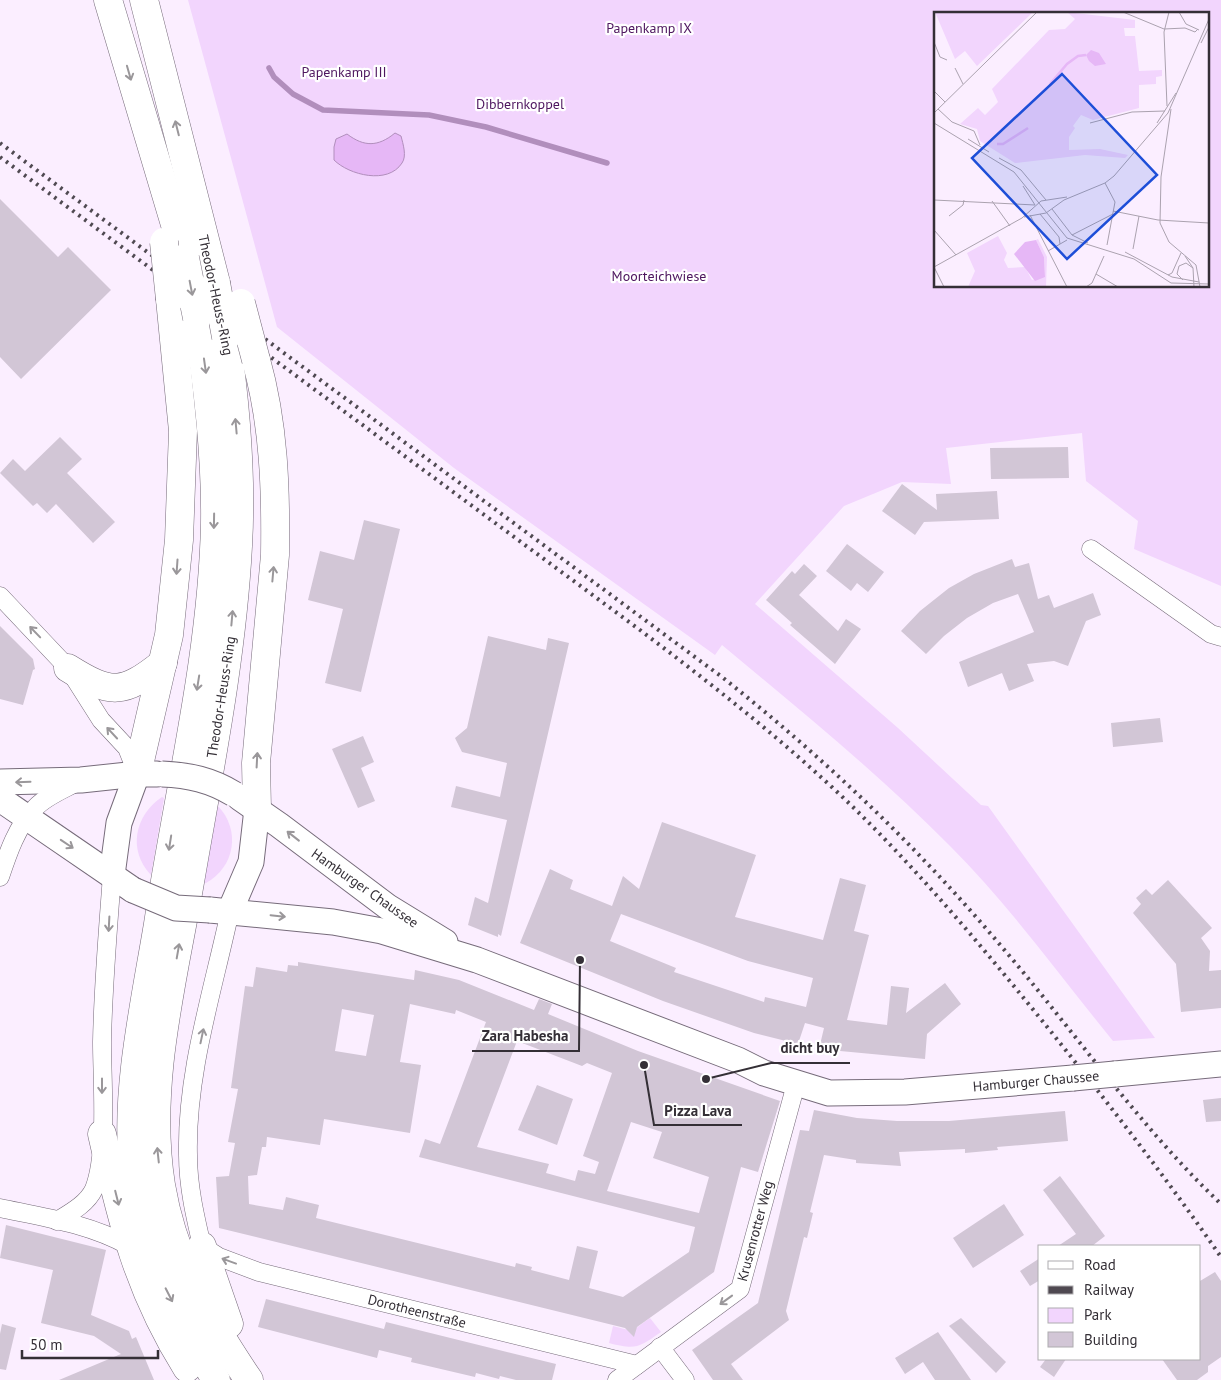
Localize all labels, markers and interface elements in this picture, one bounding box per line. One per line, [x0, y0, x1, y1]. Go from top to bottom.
inset map [934, 12, 1208, 288]
park label: Papenkamp IX [606, 19, 692, 37]
park label: Papenkamp III [301, 63, 387, 81]
one-way arrow [125, 65, 134, 81]
park label: Dibbernkoppel [476, 95, 564, 113]
one-way arrow [172, 120, 181, 136]
street label: Theodor-Heuss-Ring [194, 233, 238, 357]
park label: Moorteichwiese [612, 267, 706, 285]
one-way arrow [187, 280, 196, 296]
one-way arrow [200, 357, 210, 373]
one-way arrow [231, 418, 241, 434]
one-way arrow [209, 513, 219, 529]
one-way arrow [173, 559, 182, 575]
one-way arrow [269, 567, 278, 583]
one-way arrow [227, 611, 237, 627]
one-way arrow [29, 626, 41, 639]
street label: Theodor-Heuss-Ring [202, 635, 240, 759]
one-way arrow [193, 674, 203, 690]
one-way arrow [106, 726, 118, 739]
one-way arrow [252, 753, 261, 769]
one-way arrow [15, 777, 32, 787]
one-way arrow [286, 831, 300, 841]
one-way arrow [165, 834, 175, 850]
one-way arrow [60, 839, 74, 849]
street label: Hamburger Chaussee [308, 844, 422, 932]
one-way arrow [270, 911, 286, 921]
one-way arrow [104, 916, 113, 932]
one-way arrow [174, 944, 184, 960]
callout: Zara Habesha [472, 1021, 579, 1051]
text: Zara Habesha [482, 1026, 568, 1045]
one-way arrow [198, 1029, 207, 1045]
callout: dicht buy [771, 1033, 850, 1063]
text: dicht buy [780, 1038, 840, 1057]
street label: Hamburger Chaussee [972, 1067, 1100, 1095]
one-way arrow [97, 1078, 107, 1094]
callout: Pizza Lava [654, 1095, 742, 1125]
text: Pizza Lava [664, 1101, 732, 1120]
one-way arrow [153, 1147, 163, 1163]
street label: Krusenrotter Weg [733, 1179, 777, 1283]
one-way arrow [113, 1190, 122, 1206]
legend [1038, 1245, 1201, 1360]
text: Road [1084, 1255, 1116, 1274]
one-way arrow [222, 1256, 238, 1265]
text: Railway [1084, 1280, 1134, 1299]
one-way arrow [164, 1287, 174, 1302]
street label: Dorotheenstraße [366, 1290, 468, 1332]
one-way arrow [719, 1295, 733, 1305]
text: Park [1084, 1305, 1112, 1324]
scale bar [22, 1328, 159, 1360]
text: Building [1084, 1330, 1138, 1349]
text: 50 m [30, 1335, 63, 1354]

